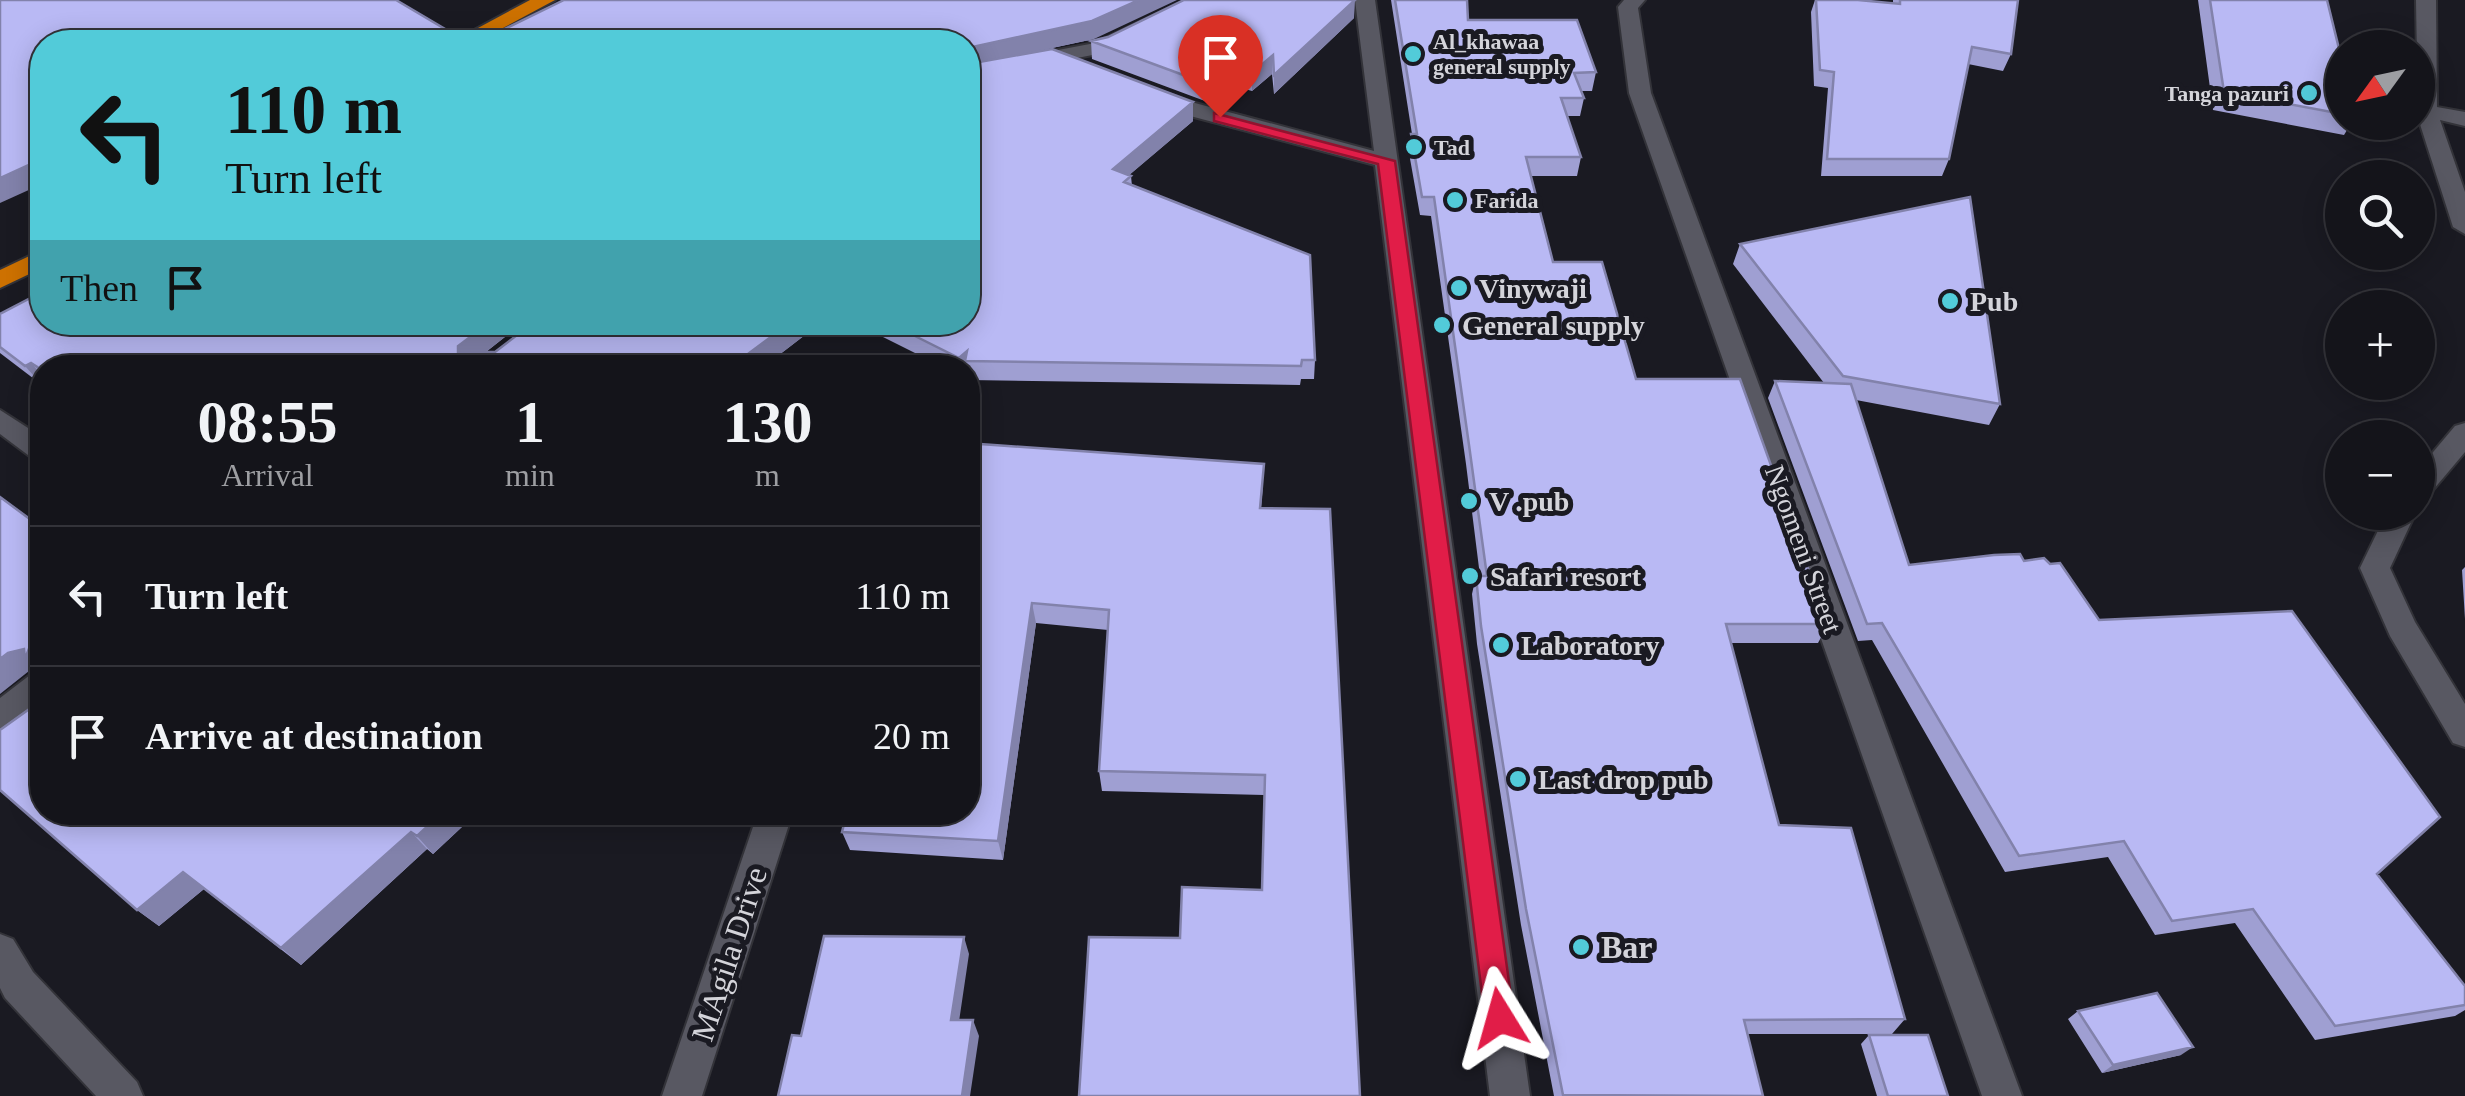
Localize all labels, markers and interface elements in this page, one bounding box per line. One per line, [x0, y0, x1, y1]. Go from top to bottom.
pin [1178, 15, 1263, 118]
place label: Al_khawaa general supply [1433, 29, 1571, 79]
icon: arrive [1193, 30, 1248, 85]
north arrow [2325, 30, 2435, 140]
map controls [2325, 30, 2435, 530]
marker: Al_khawaa general supply [1402, 43, 1424, 65]
icon: left [60, 70, 190, 200]
text: 110 m [225, 71, 402, 148]
place label: Tanga pazuri [2164, 81, 2289, 106]
marker: Tanga pazuri [2298, 82, 2320, 104]
place label: Tad [1434, 135, 1470, 160]
marker: Tad [1403, 136, 1425, 158]
text: Turn left [225, 153, 382, 203]
button: search [2325, 160, 2435, 270]
place label: Farida [1475, 188, 1539, 213]
marker: Farida [1444, 189, 1466, 211]
icon: arrive [158, 260, 213, 315]
text: Then [60, 267, 138, 309]
place label: Vinywaji [1479, 273, 1587, 304]
marker: Vinywaji [1448, 277, 1470, 299]
place label: Pub [1970, 286, 2018, 317]
marker: Pub [1939, 290, 1961, 312]
button: + [2325, 290, 2435, 400]
place label: General supply [1462, 310, 1645, 341]
marker: General supply [1431, 314, 1453, 336]
text: 08:55 [198, 389, 338, 455]
text: 1 [515, 389, 545, 455]
text: 130 [722, 389, 812, 455]
button: − [2325, 420, 2435, 530]
text: Arrival [221, 457, 314, 493]
text: min [505, 457, 555, 493]
text: m [755, 457, 780, 493]
street label: Ngomeni Street [1759, 461, 1848, 638]
place label: V .pub [1489, 486, 1569, 517]
marker: V .pub [1458, 490, 1480, 512]
place label: Safari resort [1490, 561, 1642, 592]
marker: Safari resort [1459, 565, 1481, 587]
icon: left [60, 569, 115, 624]
text: Turn left [145, 575, 288, 617]
text: 110 m [855, 575, 950, 617]
place label: Laboratory [1521, 630, 1659, 661]
marker: Laboratory [1490, 634, 1512, 656]
icon: arrive [60, 709, 115, 764]
text: Arrive at destination [145, 715, 483, 757]
text: 20 m [873, 715, 950, 757]
place label: Last drop pub [1538, 764, 1709, 795]
marker: Last drop pub [1507, 768, 1529, 790]
street label: MAgila Drive [684, 863, 774, 1045]
place label: Bar [1601, 929, 1653, 965]
marker: Bar [1570, 936, 1592, 958]
position arrow [1448, 966, 1552, 1070]

